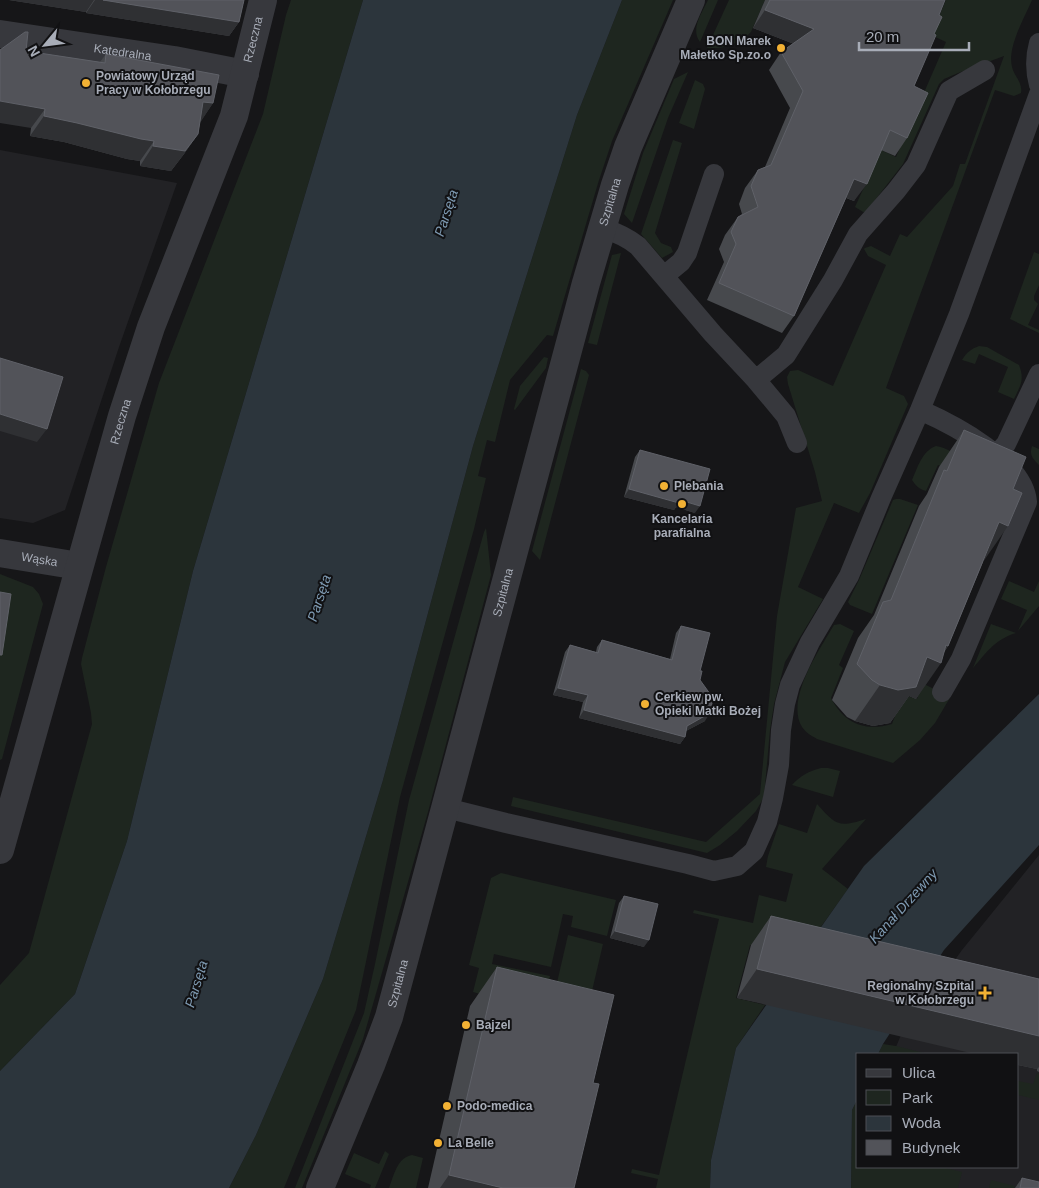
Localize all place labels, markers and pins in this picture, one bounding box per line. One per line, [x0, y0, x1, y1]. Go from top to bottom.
place label: BON Marek Małetko Sp.zo.o [680, 34, 771, 62]
marker: BON Marek Małetko Sp.zo.o [775, 42, 787, 54]
place label: Powiatowy Urząd Pracy w Kołobrzegu [96, 69, 211, 97]
marker: Powiatowy Urząd Pracy w Kołobrzegu [80, 77, 92, 89]
place label: Plebania [674, 479, 724, 493]
marker: Plebania [658, 480, 670, 492]
marker: Kancelaria parafialna [676, 498, 688, 510]
place label: Kancelaria parafialna [652, 512, 713, 540]
place label: Cerkiew pw. Opieki Matki Bożej [655, 690, 761, 718]
marker: Cerkiew pw. Opieki Matki Bożej [639, 698, 651, 710]
place label: Regionalny Szpital w Kołobrzegu [867, 979, 974, 1007]
marker: Regionalny Szpital w Kołobrzegu [978, 986, 992, 1000]
place label: Bajzel [476, 1018, 511, 1032]
marker: Bajzel [460, 1019, 472, 1031]
place label: Podo-medica [457, 1099, 533, 1113]
marker: Podo-medica [441, 1100, 453, 1112]
place label: La Belle [448, 1136, 494, 1150]
marker: La Belle [432, 1137, 444, 1149]

